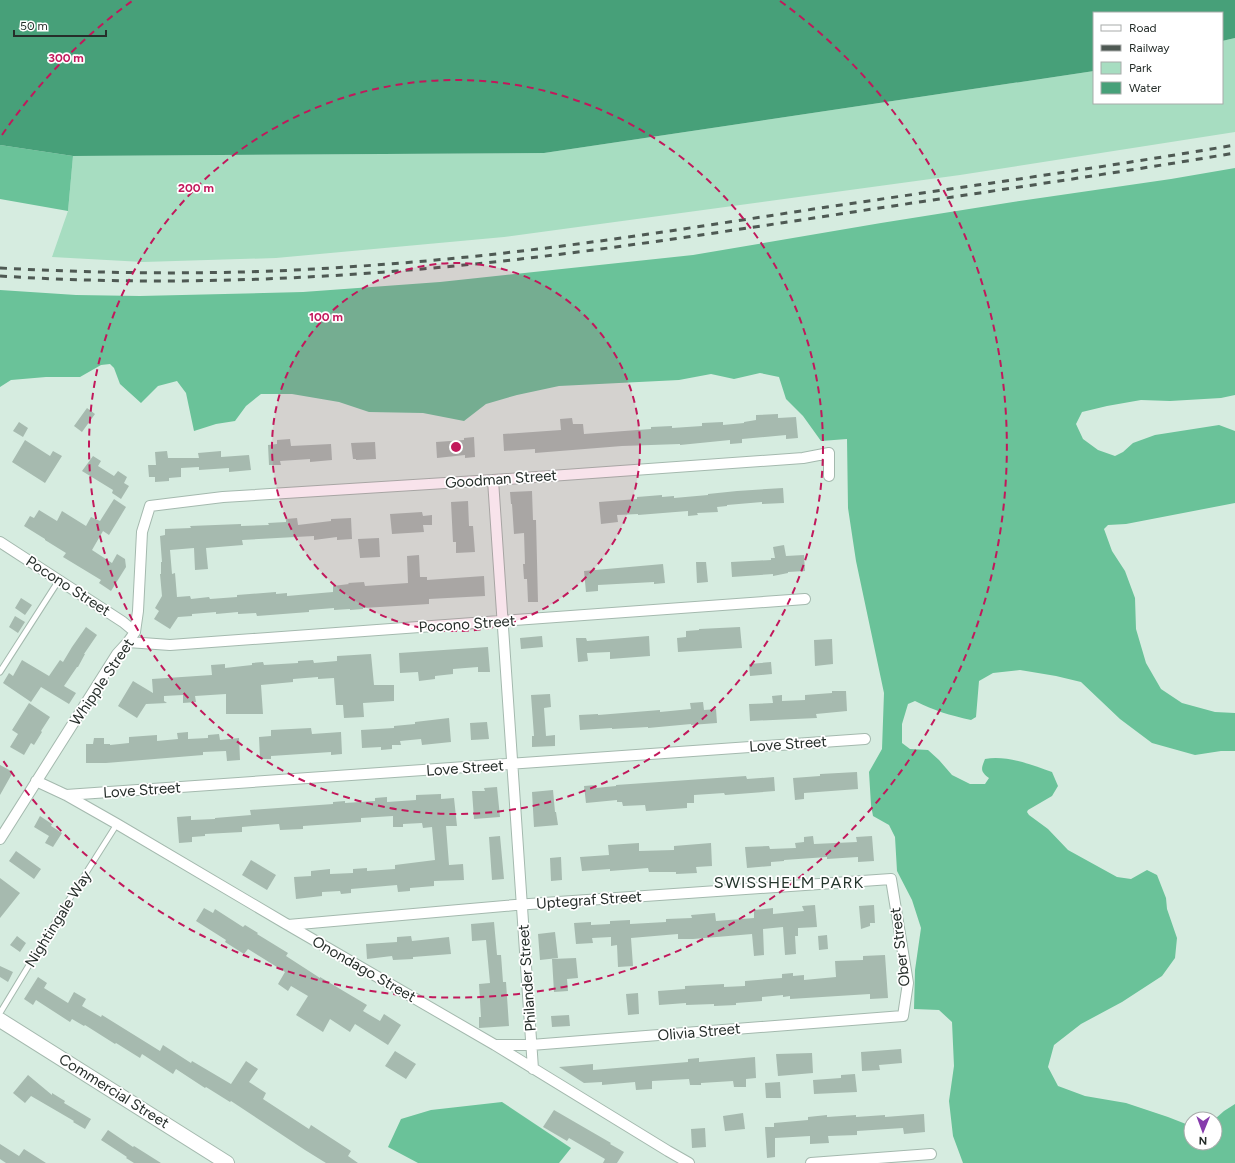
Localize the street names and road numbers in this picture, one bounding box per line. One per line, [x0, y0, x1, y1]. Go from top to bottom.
street label: Goodman Street [444, 466, 558, 492]
street label: Pocono Street [22, 552, 114, 620]
street label: Pocono Street [418, 612, 516, 636]
street label: Whipple Street [66, 635, 138, 729]
street label: Love Street [749, 732, 828, 756]
street label: Love Street [426, 756, 505, 780]
street label: Love Street [103, 778, 182, 802]
street label: Nightingale Way [21, 867, 95, 971]
street label: Uptegraf Street [535, 887, 643, 913]
street label: Ober Street [886, 906, 914, 988]
street label: Philander Street [514, 923, 540, 1032]
street label: Onondago Street [309, 932, 419, 1006]
street label: Olivia Street [657, 1019, 741, 1045]
street label: Commercial Street [56, 1050, 173, 1132]

